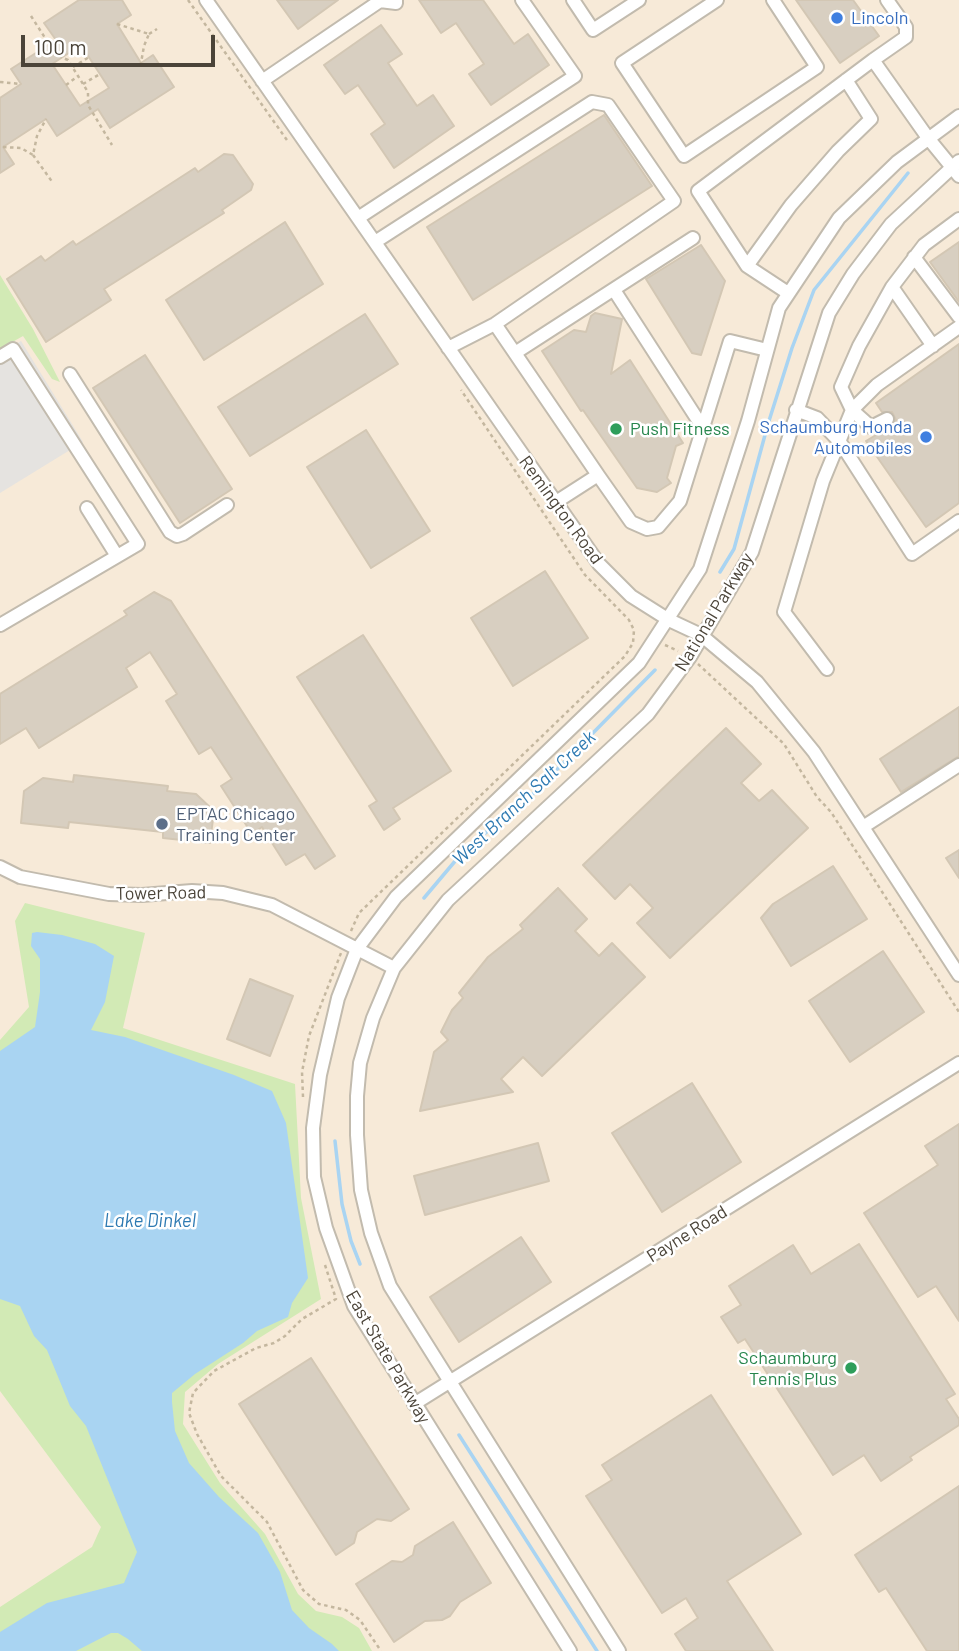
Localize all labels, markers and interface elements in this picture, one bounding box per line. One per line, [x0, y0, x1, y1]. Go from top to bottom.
place label: Lincoln [851, 7, 908, 29]
marker: Lincoln [829, 10, 845, 26]
scale bar [24, 21, 219, 65]
text: 100 m [34, 34, 87, 59]
place label: Schaumburg Honda Automobiles [759, 416, 912, 458]
place label: Push Fitness [630, 418, 730, 440]
marker: Push Fitness [608, 421, 624, 437]
marker: Schaumburg Honda Automobiles [918, 429, 934, 445]
street label: Remington Road [514, 452, 608, 568]
street label: National Parkway [670, 549, 758, 675]
water label: West Branch Salt Creek [448, 726, 600, 870]
place label: EPTAC Chicago Training Center [176, 803, 295, 846]
marker: EPTAC Chicago Training Center [154, 816, 170, 832]
street label: Tower Road [115, 881, 207, 905]
street label: Payne Road [643, 1201, 731, 1267]
water label: Lake Dinkel [104, 1210, 196, 1232]
street label: East State Parkway [341, 1287, 435, 1427]
place label: Schaumburg Tennis Plus [738, 1347, 837, 1390]
marker: Schaumburg Tennis Plus [843, 1360, 859, 1376]

